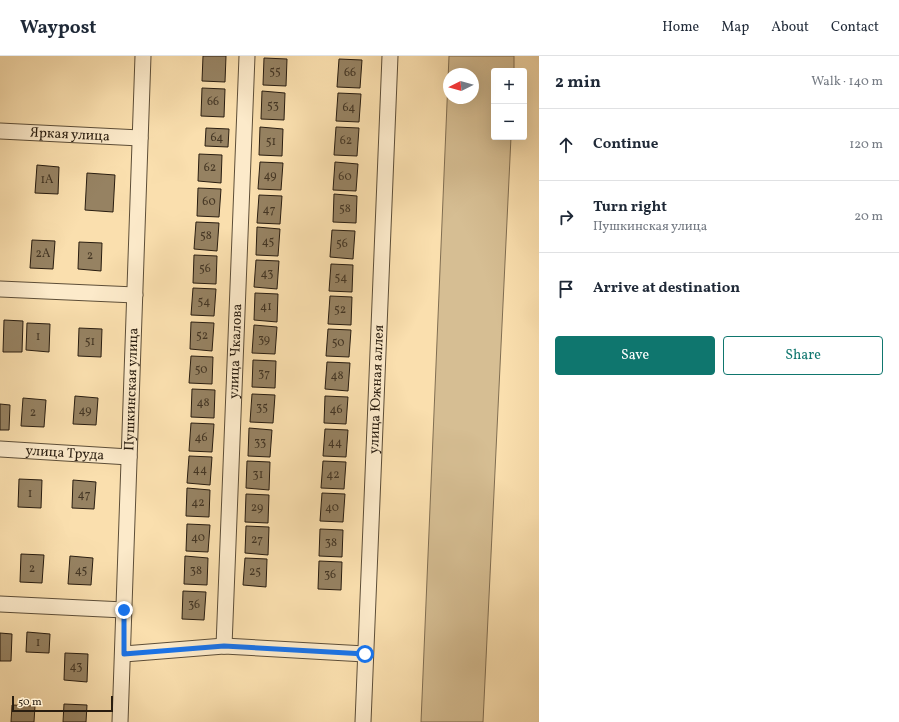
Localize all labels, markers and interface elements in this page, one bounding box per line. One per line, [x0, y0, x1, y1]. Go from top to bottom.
text: Waypost [20, 15, 96, 41]
text: Home [662, 18, 699, 37]
text: Map [721, 18, 749, 37]
text: About [771, 18, 809, 37]
text: Contact [831, 18, 879, 37]
house number: 55 [269, 64, 281, 80]
house number: 66 [344, 65, 356, 81]
north arrow [443, 68, 479, 104]
map controls [491, 68, 527, 140]
button: + [491, 68, 527, 104]
text: 2 min [555, 71, 601, 94]
text: Walk · 140 m [811, 73, 883, 91]
house number: 66 [207, 94, 219, 110]
house number: 53 [267, 98, 279, 114]
house number: 64 [343, 100, 355, 116]
button: − [491, 104, 527, 140]
street label: Яркая улица [29, 123, 110, 146]
house number: 64 [211, 130, 223, 146]
house number: 62 [340, 133, 352, 149]
house number: 51 [266, 134, 276, 150]
icon: ahead [555, 134, 577, 156]
text: Continue [593, 134, 658, 155]
text: 120 m [849, 136, 883, 154]
house number: 62 [204, 160, 216, 176]
house number: 49 [263, 168, 277, 184]
house number: 60 [338, 169, 352, 185]
house number: 1А [40, 172, 54, 188]
house number: 60 [202, 194, 216, 210]
text: Turn right [593, 197, 667, 218]
house number: 58 [339, 201, 351, 217]
house number: 47 [263, 202, 276, 218]
icon: right [555, 206, 577, 228]
text: 20 m [854, 208, 883, 226]
text: Пушкинская улица [593, 218, 707, 236]
house number: 58 [200, 228, 212, 244]
house number: 45 [262, 234, 275, 250]
house number: 56 [336, 236, 348, 252]
house number: 2А [36, 246, 51, 262]
house number: 2 [87, 248, 93, 264]
house number: 56 [199, 261, 211, 277]
house number: 43 [261, 266, 273, 282]
house number: 54 [335, 270, 347, 286]
icon: arrive [555, 278, 577, 300]
text: Arrive at destination [593, 278, 740, 299]
house number: 54 [198, 294, 210, 310]
house number: 41 [260, 299, 272, 315]
house number: 52 [334, 302, 346, 318]
street label: улица Чкалова [224, 303, 247, 399]
street label: улица Южная аллея [364, 324, 389, 454]
street label: Пушкинская улица [120, 327, 143, 451]
house number: 52 [196, 328, 208, 344]
house number: 1 [36, 329, 40, 345]
house number: 39 [258, 332, 270, 348]
house number: 51 [85, 334, 95, 350]
house number: 50 [332, 335, 344, 351]
button: Save [555, 336, 715, 375]
button: Share [723, 336, 883, 375]
house number: 50 [195, 362, 207, 378]
house number: 37 [258, 366, 270, 382]
house number: 48 [330, 368, 344, 384]
house number: 48 [196, 395, 210, 411]
house number: 35 [256, 400, 268, 416]
house number: 46 [329, 402, 343, 418]
house number: 49 [78, 403, 92, 419]
house number: 2 [30, 405, 36, 421]
house number: 46 [194, 430, 208, 446]
house number: 33 [254, 435, 266, 451]
house number: 44 [328, 435, 342, 451]
street label: улица Труда [25, 441, 105, 465]
house number: 44 [193, 462, 207, 478]
house number: 31 [253, 467, 263, 483]
house number: 42 [326, 467, 340, 483]
house number: 1 [28, 486, 32, 502]
house number: 47 [78, 487, 91, 503]
house number: 42 [191, 495, 205, 511]
house number: 29 [251, 500, 263, 516]
house number: 40 [325, 500, 339, 516]
house number: 40 [191, 530, 205, 546]
house number: 27 [251, 532, 263, 548]
house number: 38 [325, 535, 337, 551]
house number: 2 [29, 561, 35, 577]
house number: 45 [75, 563, 88, 579]
house number: 38 [190, 563, 202, 579]
house number: 25 [249, 564, 261, 580]
house number: 36 [324, 567, 336, 583]
house number: 36 [188, 597, 200, 613]
route end [115, 601, 133, 619]
house number: 1 [36, 635, 40, 651]
route start [356, 645, 374, 663]
house number: 43 [70, 659, 82, 675]
scale bar [12, 694, 113, 713]
text: 50 m [18, 695, 42, 710]

